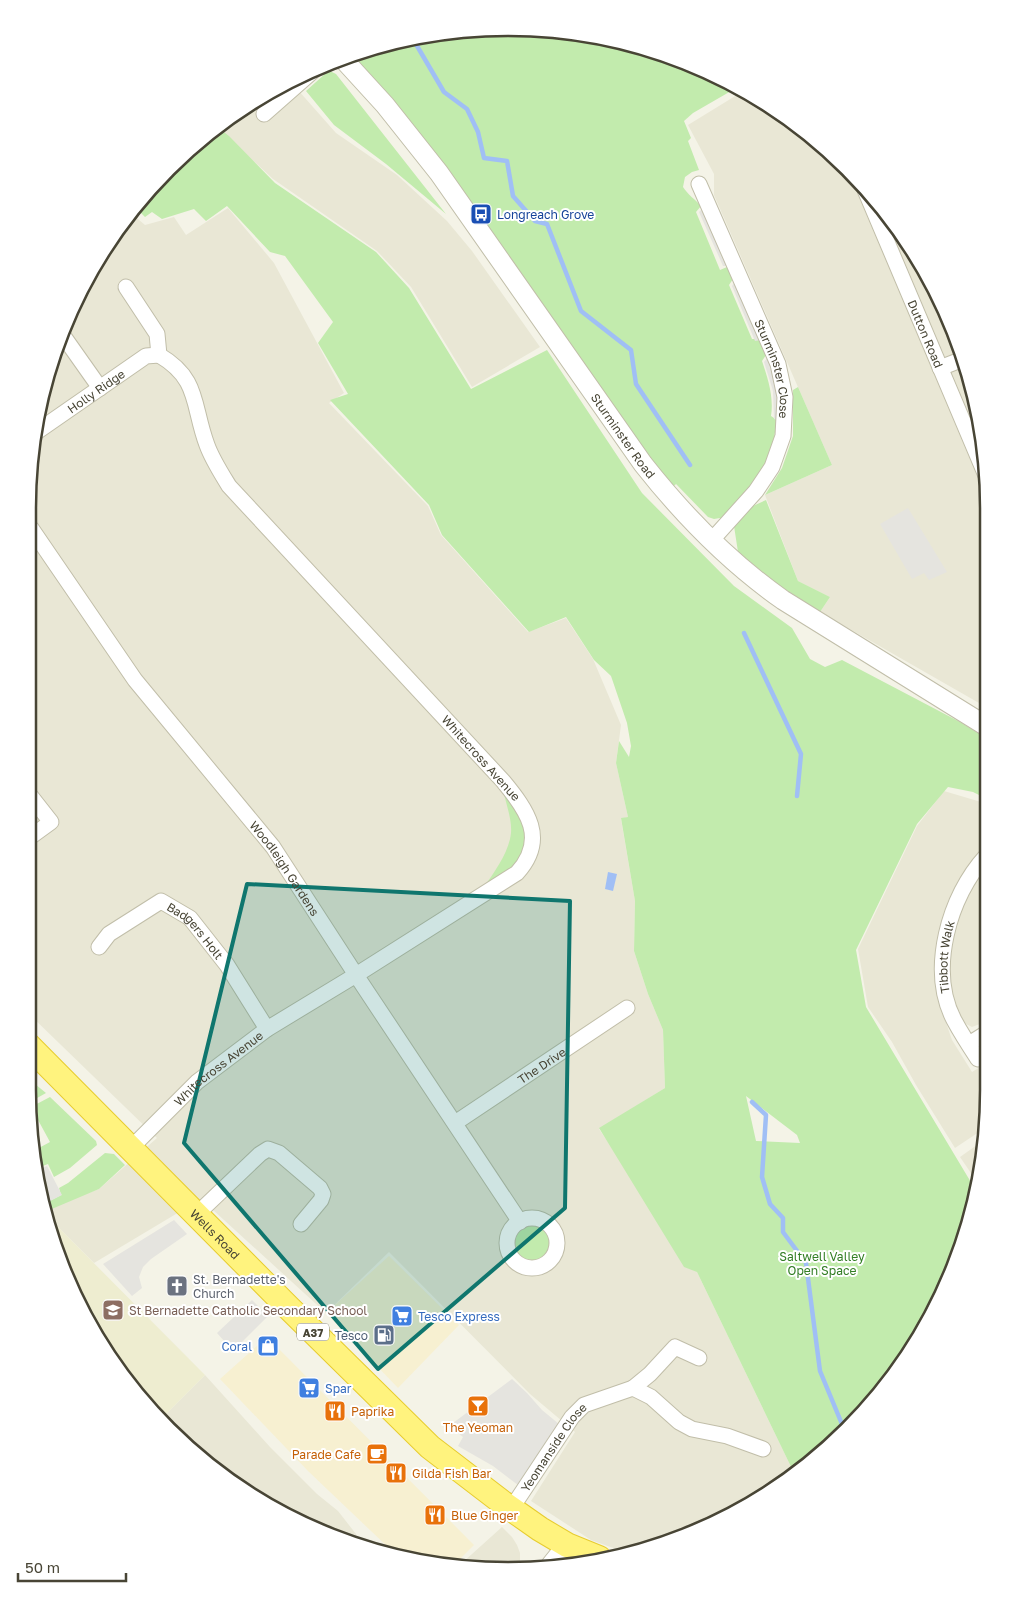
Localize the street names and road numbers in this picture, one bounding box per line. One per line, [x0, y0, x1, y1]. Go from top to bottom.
street label: Dutton Road [905, 297, 947, 370]
street label: Sturminster Close [752, 317, 793, 419]
street label: Holly Ridge [64, 366, 127, 416]
street label: Sturminster Road [588, 390, 659, 481]
street label: Whitecross Avenue [439, 712, 523, 804]
street label: Woodleigh Gardens [247, 818, 323, 919]
street label: Badgers Holt [164, 899, 227, 962]
street label: Tibbott Walk [935, 918, 957, 994]
street label: Whitecross Avenue [171, 1027, 266, 1108]
street label: The Drive [515, 1044, 568, 1087]
street label: Wells Road [187, 1206, 243, 1262]
road number: A37 [297, 1324, 329, 1340]
street label: Yeomanside Close [517, 1400, 589, 1494]

